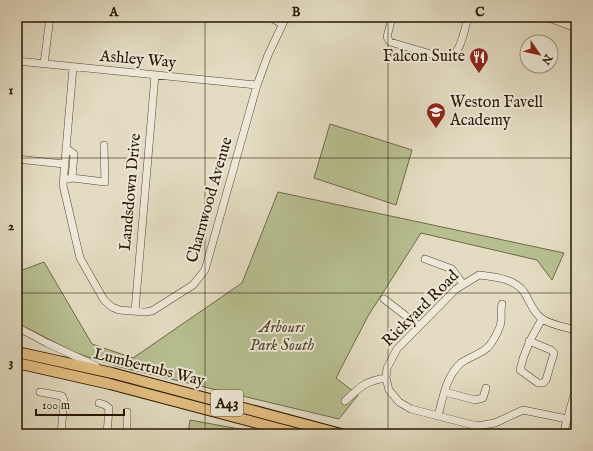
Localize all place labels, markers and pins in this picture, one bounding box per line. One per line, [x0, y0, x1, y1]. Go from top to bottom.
restaurant icon: Falcon Suite [468, 46, 490, 74]
place label: Falcon Suite [383, 47, 465, 67]
place label: Weston Favell Academy [449, 93, 544, 131]
school or university icon: Weston Favell Academy [425, 101, 447, 129]

